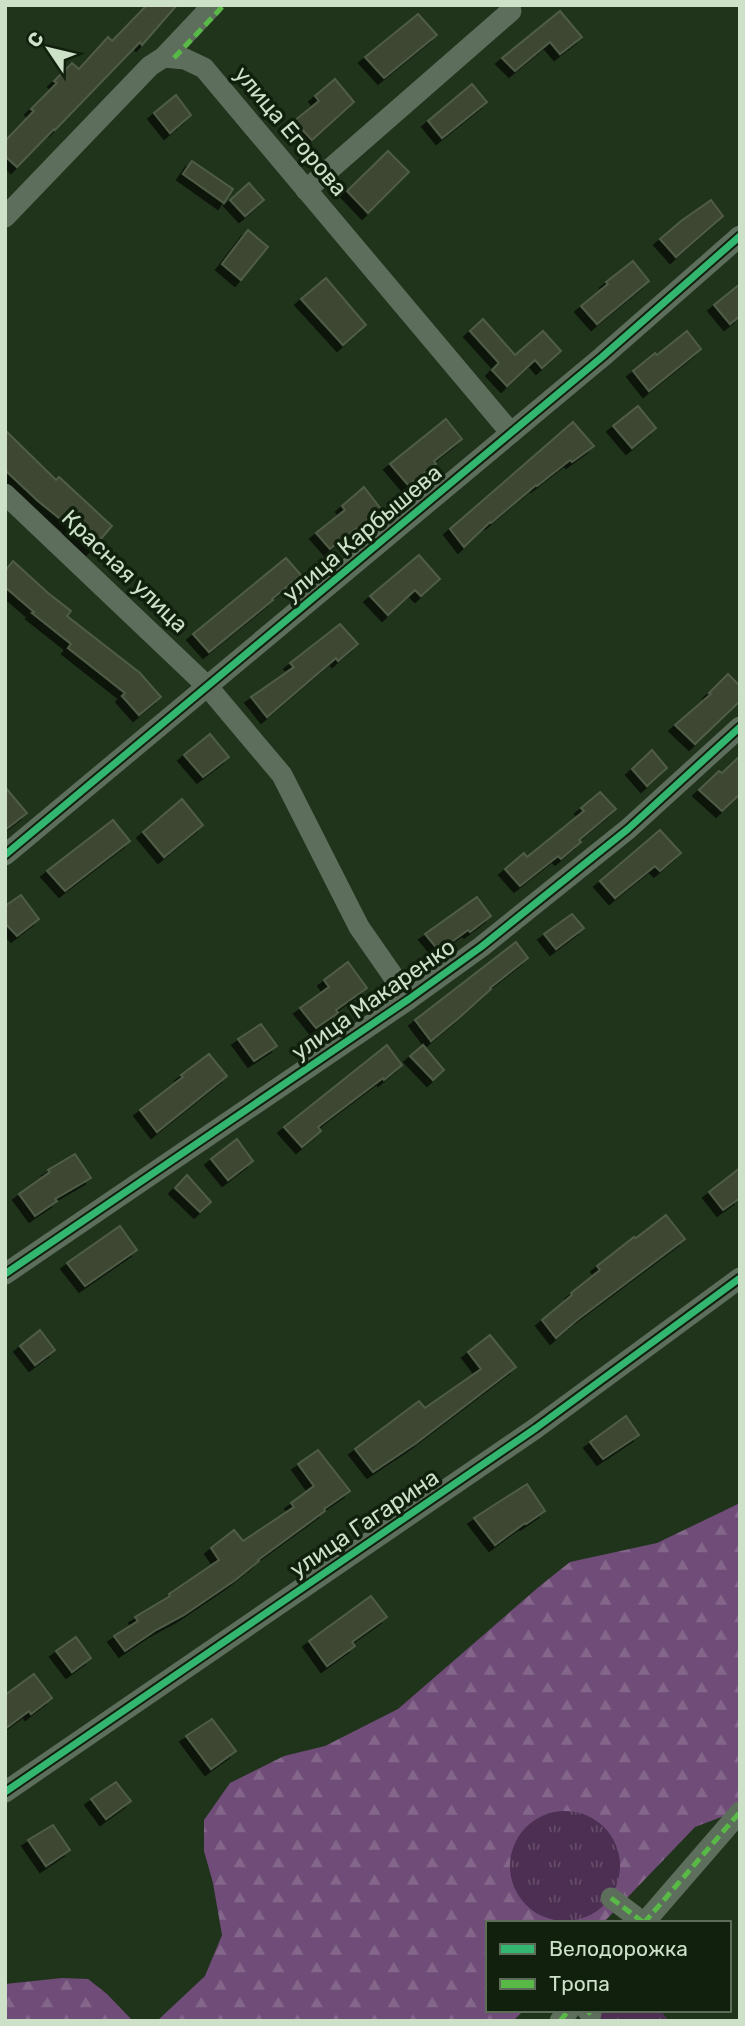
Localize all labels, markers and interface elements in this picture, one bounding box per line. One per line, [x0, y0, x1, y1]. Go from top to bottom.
north arrow [14, 14, 84, 84]
text: С [22, 27, 49, 52]
street label: улица Егорова [229, 60, 353, 202]
street label: улица Карбышева [277, 458, 447, 608]
street label: Красная улица [56, 504, 194, 638]
street label: улица Макаренко [286, 932, 460, 1066]
street label: улица Гагарина [284, 1463, 444, 1583]
legend [486, 1921, 731, 2012]
text: Велодорожка [549, 1936, 688, 1961]
text: Тропа [549, 1971, 610, 1996]

